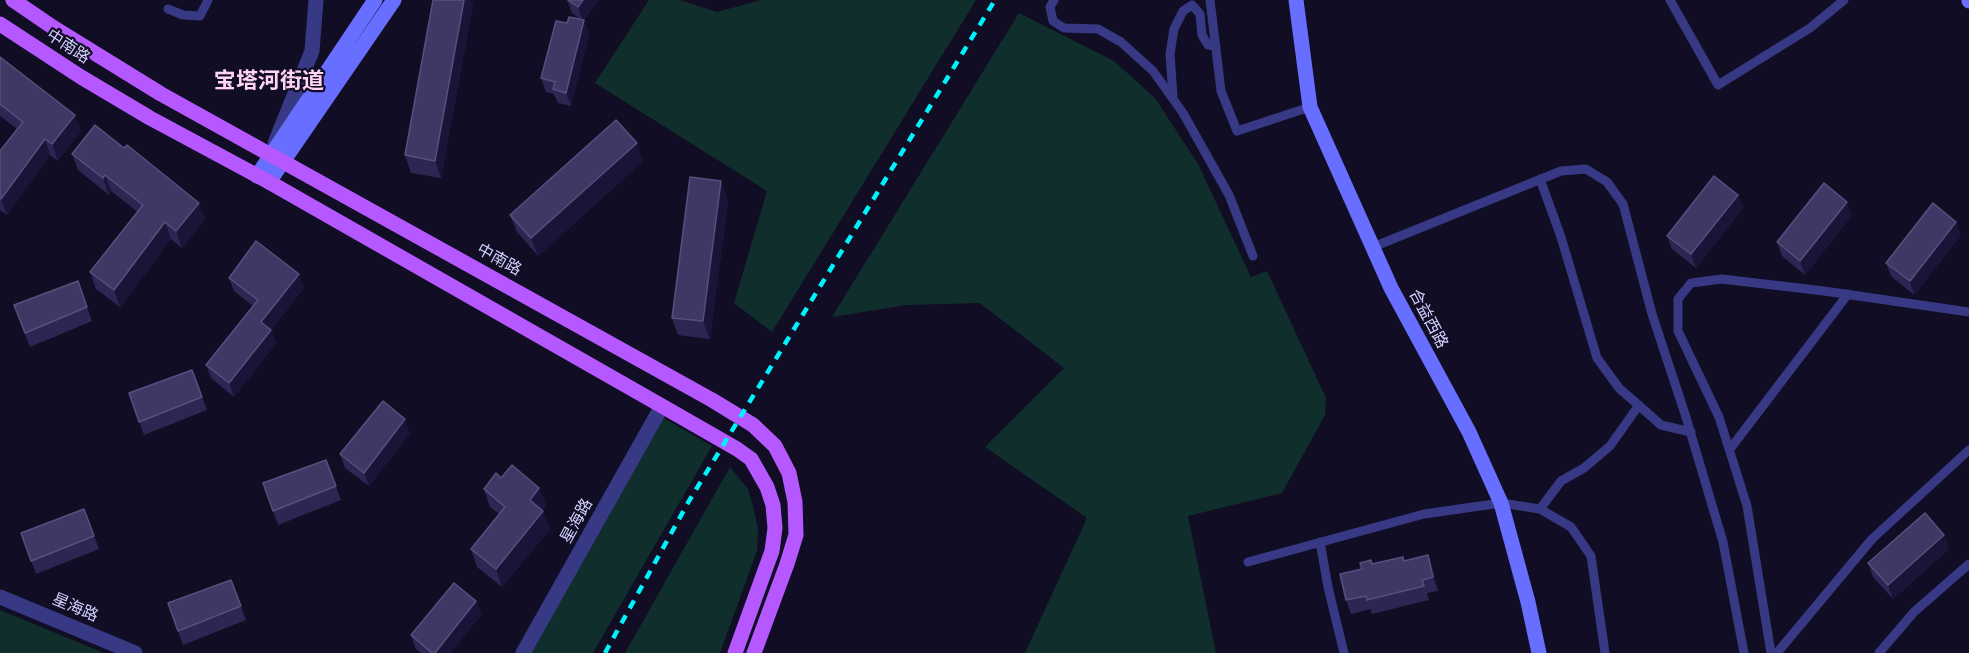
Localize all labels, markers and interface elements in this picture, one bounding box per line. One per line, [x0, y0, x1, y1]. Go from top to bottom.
street label: 中南路 [43, 26, 93, 68]
district label: 宝塔河街道 [214, 69, 324, 95]
street label: 中南路 [473, 240, 525, 280]
street label: 合益西路 [1405, 286, 1451, 352]
street label: 星海路 [557, 495, 597, 547]
street label: 星海路 [49, 590, 101, 626]

